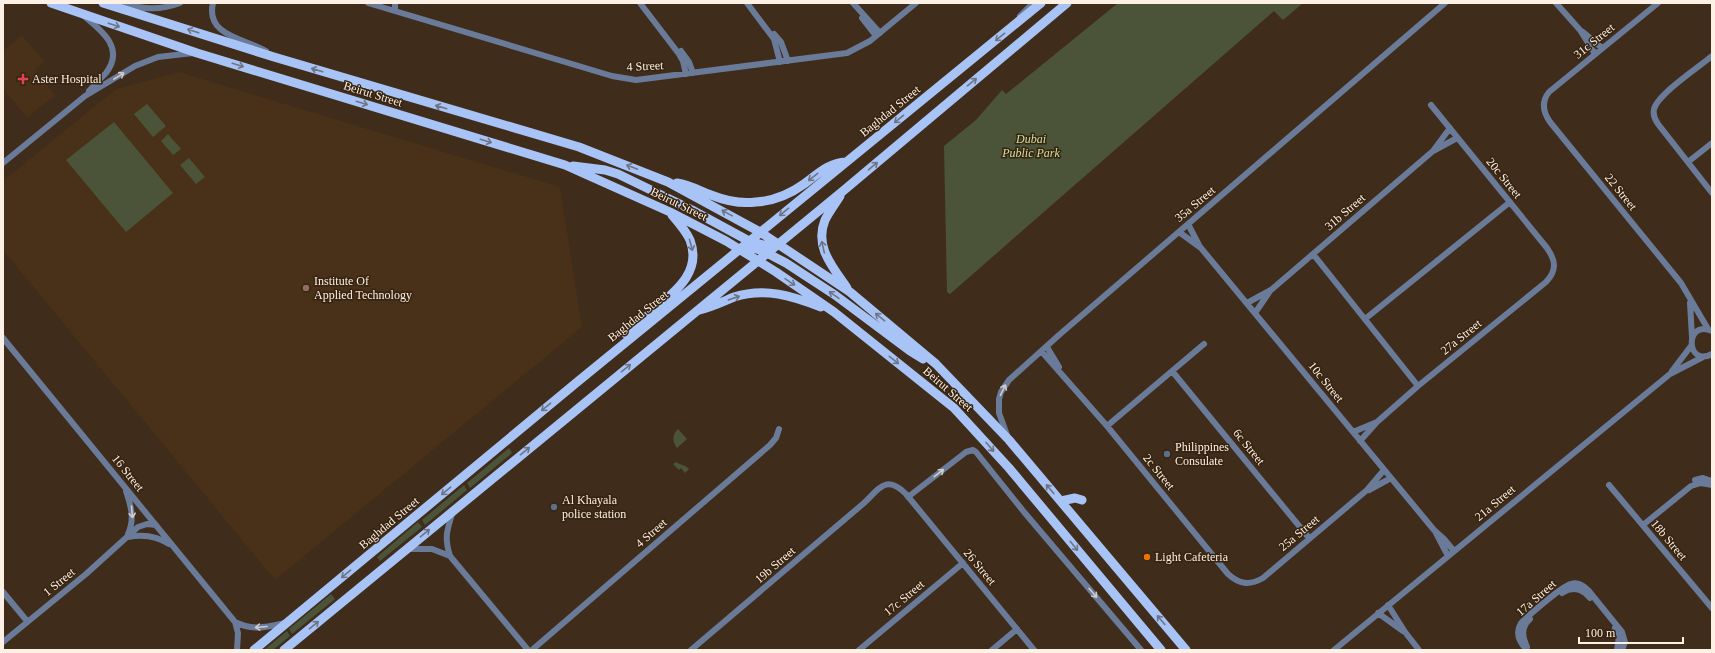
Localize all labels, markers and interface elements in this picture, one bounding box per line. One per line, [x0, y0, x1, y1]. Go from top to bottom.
street label: 31c Street [1571, 20, 1618, 62]
one-way arrow [107, 22, 120, 29]
one-way arrow [186, 27, 199, 34]
one-way arrow [994, 32, 1005, 41]
street label: 4 Street [626, 58, 664, 74]
one-way arrow [231, 62, 244, 69]
one-way arrow [310, 66, 323, 73]
one-way arrow [113, 71, 125, 79]
place label: Aster Hospital [32, 72, 102, 86]
marker: Aster Hospital [17, 73, 29, 85]
street label: Beirut Street [342, 78, 405, 110]
one-way arrow [967, 78, 977, 87]
street label: Baghdad Street [857, 82, 924, 140]
one-way arrow [355, 100, 368, 107]
one-way arrow [435, 103, 448, 110]
one-way arrow [894, 115, 905, 124]
park label: Dubai Public Park [1001, 132, 1060, 160]
one-way arrow [480, 138, 493, 145]
street label: 20c Street [1483, 155, 1525, 202]
one-way arrow [867, 161, 878, 170]
one-way arrow [627, 162, 639, 170]
street label: 22 Street [1602, 171, 1640, 214]
one-way arrow [807, 173, 818, 181]
street label: 35a Street [1172, 183, 1219, 225]
street label: Beirut Street [649, 184, 710, 224]
street label: 31b Street [1322, 190, 1369, 233]
one-way arrow [721, 208, 733, 216]
one-way arrow [779, 208, 790, 217]
one-way arrow [687, 238, 695, 251]
one-way arrow [819, 241, 827, 254]
place label: Institute Of Applied Technology [314, 274, 412, 302]
one-way arrow [784, 278, 795, 286]
marker: Institute Of Applied Technology [301, 283, 311, 293]
street label: Baghdad Street [605, 287, 672, 345]
one-way arrow [829, 291, 840, 299]
one-way arrow [728, 294, 741, 301]
one-way arrow [875, 313, 886, 322]
street label: 27a Street [1438, 316, 1485, 358]
one-way arrow [889, 355, 900, 364]
street label: 10c Street [1305, 359, 1347, 406]
one-way arrow [620, 364, 631, 373]
street label: Beirut Street [920, 364, 976, 415]
one-way arrow [999, 384, 1007, 396]
one-way arrow [541, 403, 551, 412]
street label: 6c Street [1230, 426, 1268, 468]
place label: Philippines Consulate [1175, 440, 1229, 468]
one-way arrow [986, 441, 995, 452]
one-way arrow [520, 446, 530, 455]
marker: Philippines Consulate [1162, 449, 1172, 459]
street label: 2c Street [1140, 451, 1178, 493]
street label: 16 Street [109, 452, 147, 495]
one-way arrow [933, 469, 944, 478]
street label: 21a Street [1472, 482, 1519, 524]
one-way arrow [1046, 483, 1055, 494]
one-way arrow [441, 486, 451, 495]
place label: Al Khayala police station [562, 493, 626, 521]
street label: Baghdad Street [356, 494, 422, 552]
marker: Al Khayala police station [549, 502, 559, 512]
one-way arrow [128, 506, 135, 519]
street label: 25a Street [1276, 512, 1323, 554]
street label: 4 Street [632, 515, 670, 550]
street label: 18b Street [1648, 517, 1691, 564]
one-way arrow [419, 529, 430, 538]
one-way arrow [1069, 541, 1078, 552]
street label: 19b Street [752, 543, 799, 586]
street label: 26 Street [961, 546, 1000, 588]
place label: Light Cafeteria [1155, 550, 1229, 564]
marker: Light Cafeteria [1142, 552, 1152, 562]
street label: 1 Street [40, 565, 78, 599]
one-way arrow [341, 569, 351, 578]
street label: 17a Street [1513, 576, 1559, 619]
street label: 17c Street [881, 577, 928, 619]
one-way arrow [1088, 587, 1097, 598]
one-way arrow [1157, 615, 1166, 625]
scale bar [1579, 619, 1683, 645]
one-way arrow [308, 621, 319, 630]
one-way arrow [255, 624, 268, 631]
text: 100 m [1585, 626, 1616, 640]

